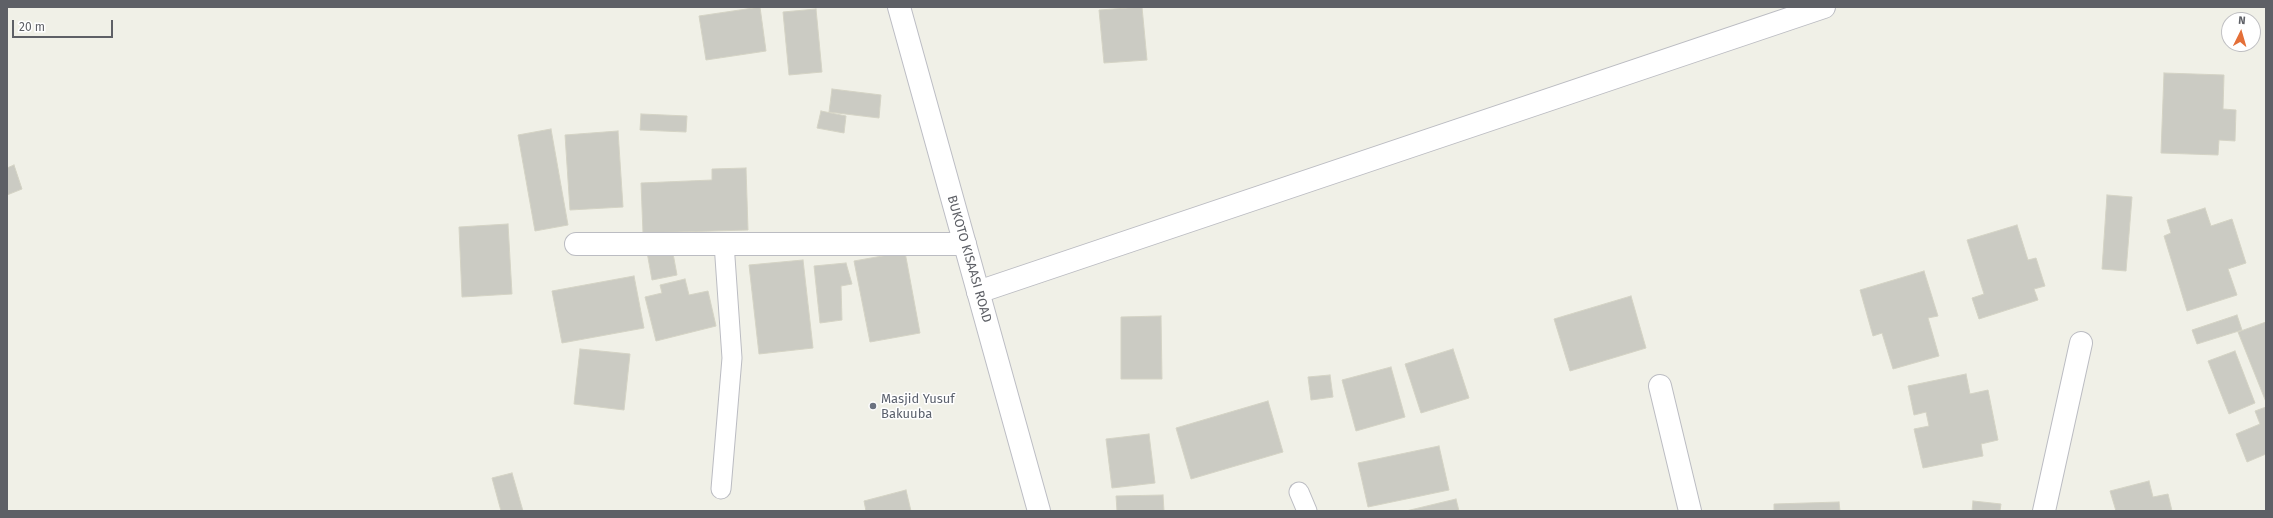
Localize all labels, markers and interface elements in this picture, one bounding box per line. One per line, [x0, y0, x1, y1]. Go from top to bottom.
scale bar [14, 12, 115, 38]
north arrow [2221, 12, 2261, 52]
text: N [2238, 14, 2246, 27]
text: 20 m [19, 20, 45, 34]
street label: BUKOTO KISAASI ROAD [943, 194, 995, 324]
place label: Masjid Yusuf Bakuuba [881, 391, 955, 422]
marker: Masjid Yusuf Bakuuba [868, 401, 878, 411]

